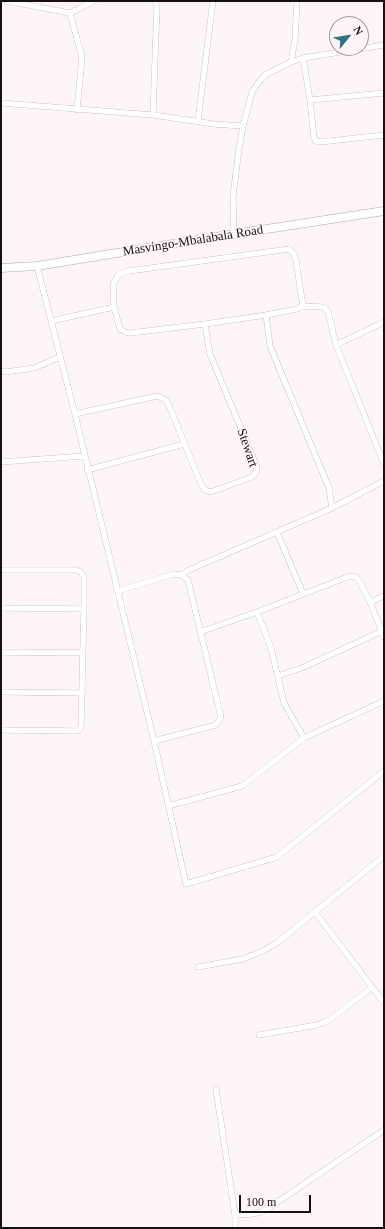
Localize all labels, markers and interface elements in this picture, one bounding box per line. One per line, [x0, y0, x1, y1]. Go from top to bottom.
north arrow [329, 16, 369, 56]
text: N [351, 24, 366, 37]
street label: Masvingo-Mbalabala Road [122, 222, 264, 260]
street label: Stewart [233, 427, 261, 469]
scale bar [241, 1187, 313, 1213]
text: 100 m [246, 1195, 276, 1209]

